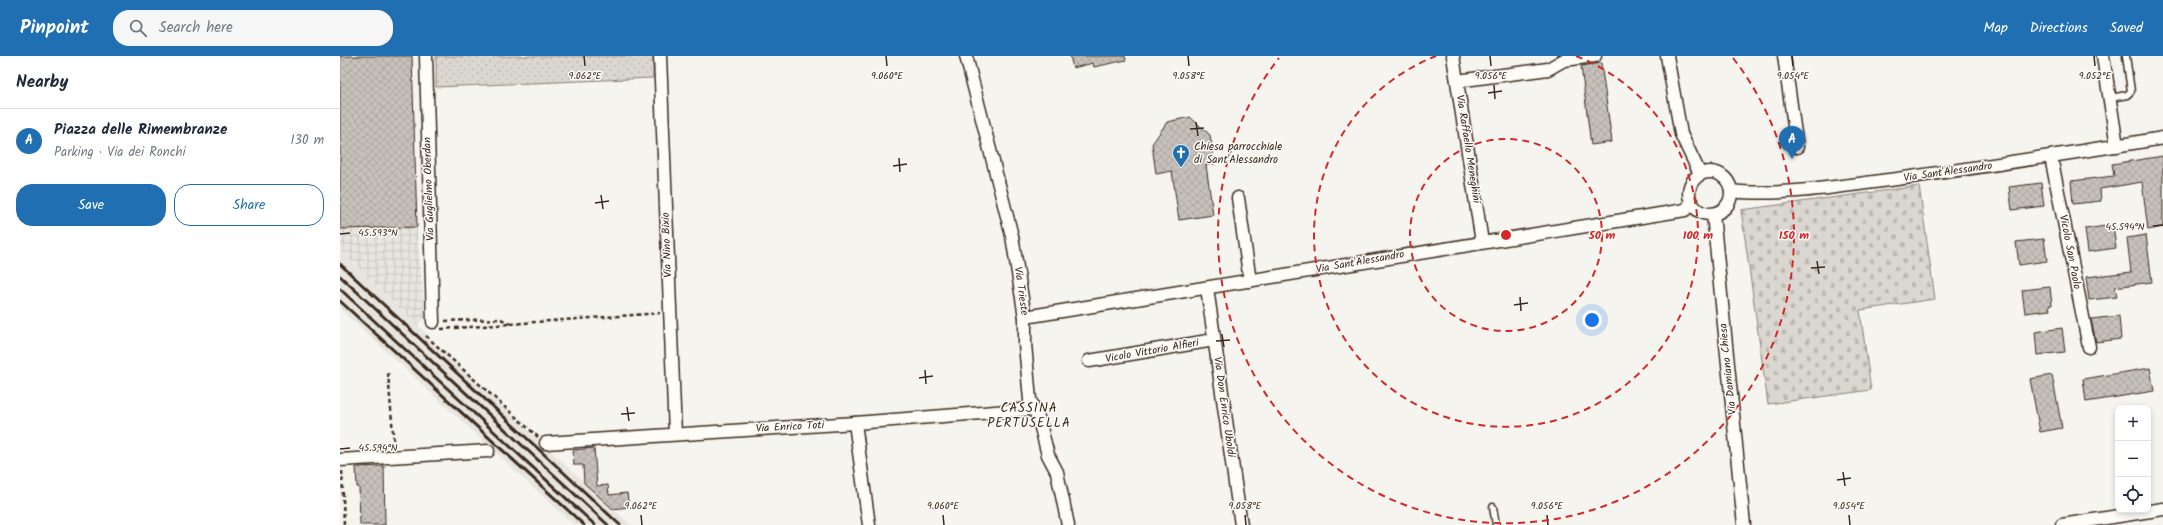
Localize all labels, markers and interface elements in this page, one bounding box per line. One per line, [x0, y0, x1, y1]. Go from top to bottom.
search box [113, 10, 393, 46]
text: Pinpoint [20, 13, 89, 43]
text: Search here [159, 16, 233, 40]
icon: search [127, 17, 149, 39]
text: Map [1983, 17, 2008, 39]
text: Directions [2030, 17, 2088, 39]
text: Saved [2110, 17, 2143, 39]
text: 9.062°E [569, 68, 603, 84]
text: 9.060°E [871, 68, 904, 84]
text: 9.058°E [1173, 68, 1207, 84]
text: 9.056°E [1475, 68, 1508, 84]
text: 9.054°E [1777, 68, 1810, 84]
text: 9.052°E [2079, 68, 2112, 84]
text: Nearby [16, 69, 68, 96]
street label: Via Raffaello Meneghini [1451, 94, 1486, 205]
text: Piazza delle Rimembranze [54, 118, 227, 142]
pin: A [1779, 126, 1805, 159]
text: A [25, 130, 33, 151]
text: 130 m [290, 130, 324, 151]
street label: Via Guglielmo Oberdan [418, 137, 440, 241]
place label: Chiesa parrocchiale di Sant'Alessandro [1194, 138, 1282, 169]
text: Parking · Via dei Ronchi [54, 142, 185, 163]
church icon: Chiesa parrocchiale di Sant'Alessandro [1171, 143, 1191, 168]
street label: Via Sant'Alessandro [1902, 157, 1994, 187]
button: Save [16, 184, 166, 226]
button: Share [174, 184, 324, 226]
street label: Via Nino Bixio [657, 212, 677, 278]
street label: Vicolo San Paolo [2054, 213, 2086, 291]
text: 45.594°N [2105, 219, 2145, 235]
text: 45.593°N [358, 225, 398, 241]
text: 50 m [1588, 226, 1616, 245]
text: 100 m [1683, 226, 1713, 245]
text: 150 m [1779, 226, 1809, 245]
centre of rings [1499, 228, 1513, 242]
street label: Via Sant'Alessandro [1314, 245, 1406, 279]
street label: Via Trieste [1009, 265, 1033, 317]
your location [1582, 310, 1602, 330]
street label: Via Damiano Chiesa [1714, 322, 1742, 416]
street label: Vicolo Vittorio Alfieri [1104, 334, 1200, 368]
street label: Via Don Enrico Uboldi [1208, 356, 1240, 459]
district label: CASSINA PERTUSELLA [987, 398, 1071, 434]
map controls [2115, 405, 2151, 513]
button: + [2115, 405, 2151, 441]
street label: Via Enrico Toti [755, 416, 825, 438]
text: 45.594°N [358, 440, 398, 456]
button: − [2115, 441, 2151, 477]
button: locate [2115, 477, 2151, 513]
text: 9.062°E [625, 498, 659, 514]
text: 9.060°E [927, 498, 960, 514]
text: 9.058°E [1229, 498, 1263, 514]
text: 9.056°E [1531, 498, 1564, 514]
text: 9.054°E [1833, 498, 1866, 514]

